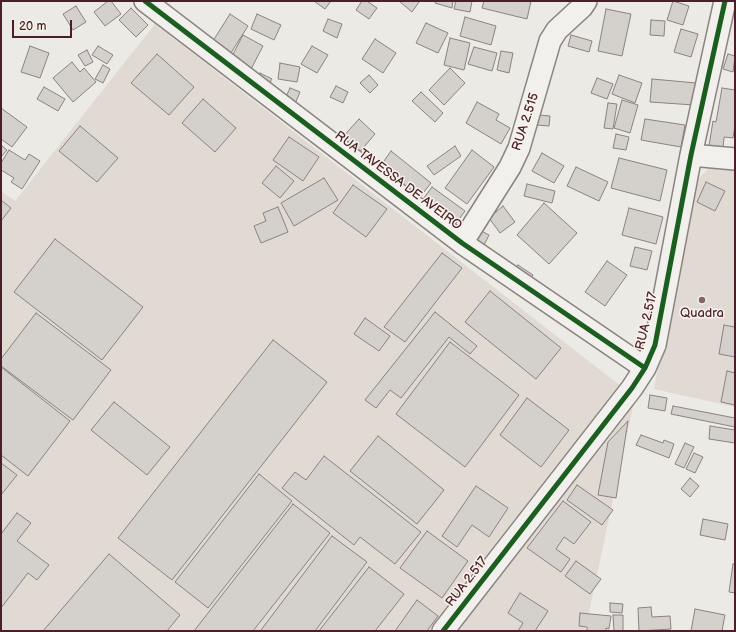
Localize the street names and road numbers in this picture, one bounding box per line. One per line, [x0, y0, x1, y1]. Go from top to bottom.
street label: RUA 2.515 [509, 91, 543, 153]
street label: RUA TAVESSA DE AVEIRO [331, 128, 465, 234]
street label: RUA 2.517 [633, 291, 661, 351]
street label: RUA 2.517 [443, 554, 491, 610]

